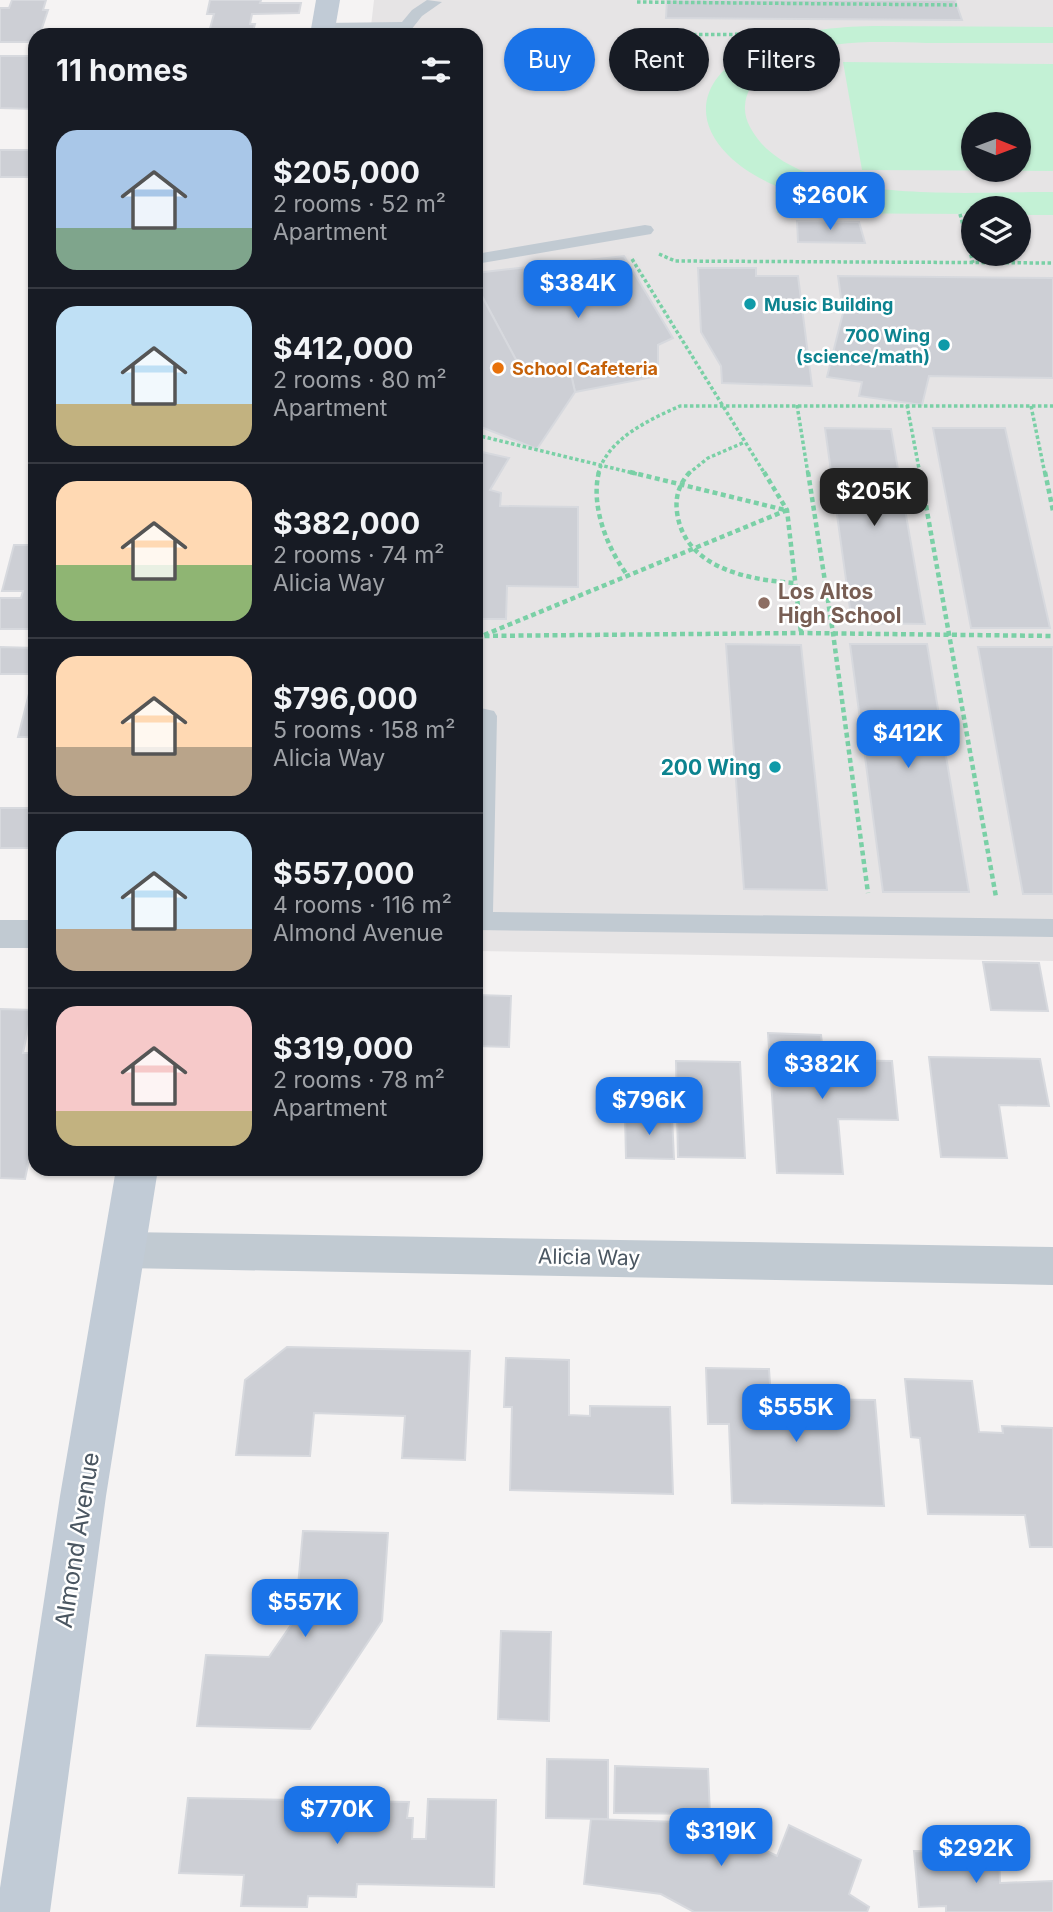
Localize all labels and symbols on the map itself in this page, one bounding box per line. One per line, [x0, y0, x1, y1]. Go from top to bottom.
north arrow [961, 112, 1031, 182]
pin: $260K [781, 173, 879, 232]
pin: $384K [529, 260, 627, 320]
place label: Music Building [764, 294, 893, 315]
marker: Music Building [742, 296, 758, 312]
place label: 700 Wing (science/math) [796, 325, 930, 367]
marker: 700 Wing (science/math) [936, 337, 952, 353]
place label: School Cafeteria [512, 358, 658, 379]
marker: School Cafeteria [490, 360, 506, 376]
pin: $205K [825, 468, 923, 528]
place label: Los Altos High School [778, 579, 901, 628]
marker: Los Altos High School [756, 595, 772, 611]
pin: $412K [859, 710, 957, 770]
place label: 200 Wing [661, 755, 761, 780]
marker: 200 Wing [767, 759, 783, 775]
pin: $382K [773, 1042, 871, 1101]
pin: $796K [600, 1078, 698, 1137]
street label: Alicia Way [538, 1244, 641, 1270]
pin: $555K [747, 1384, 845, 1444]
street label: Almond Avenue [49, 1450, 105, 1630]
pin: $557K [256, 1580, 354, 1639]
pin: $770K [288, 1786, 386, 1846]
pin: $319K [672, 1808, 770, 1868]
pin: $292K [927, 1826, 1025, 1885]

